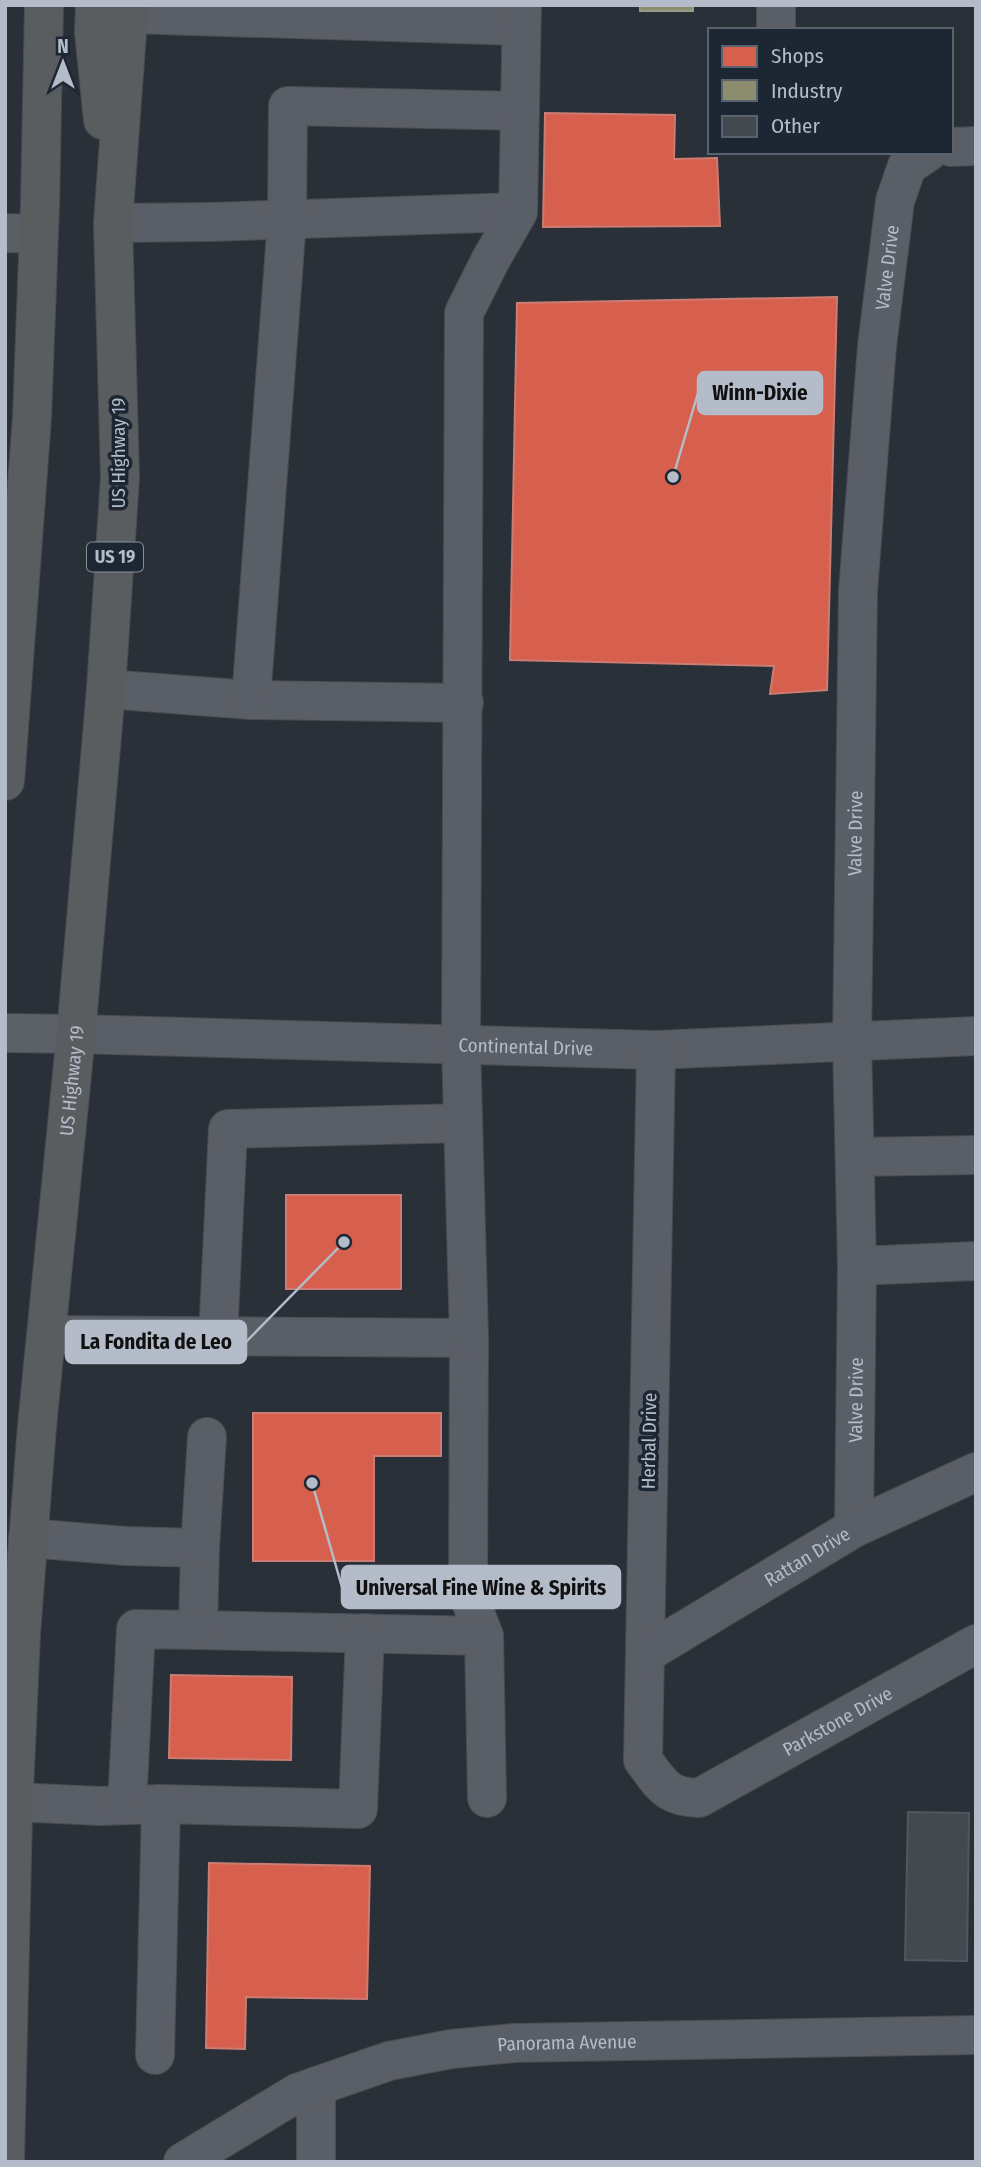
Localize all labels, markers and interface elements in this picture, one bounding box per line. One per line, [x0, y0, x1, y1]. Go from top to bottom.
north arrow [28, 28, 98, 98]
legend [708, 28, 953, 154]
text: N [57, 35, 69, 58]
text: Shops [771, 43, 824, 69]
text: Industry [771, 78, 843, 104]
text: Other [771, 113, 820, 139]
street label: Valve Drive [870, 224, 903, 311]
callout: Winn-Dixie [698, 372, 822, 414]
text: Winn-Dixie [712, 380, 808, 406]
street label: US Highway 19 [107, 398, 130, 508]
road number: US 19 [87, 542, 143, 572]
street label: Valve Drive [843, 790, 867, 876]
street label: US Highway 19 [54, 1024, 88, 1137]
street label: Continental Drive [458, 1033, 593, 1060]
callout: La Fondita de Leo [66, 1321, 246, 1363]
text: La Fondita de Leo [80, 1329, 232, 1355]
street label: Valve Drive [843, 1357, 867, 1443]
street label: Herbal Drive [637, 1393, 661, 1489]
street label: Rattan Drive [760, 1522, 854, 1591]
callout: Universal Fine Wine & Spirits [342, 1566, 620, 1608]
text: Universal Fine Wine & Spirits [356, 1575, 606, 1601]
street label: Parkstone Drive [779, 1681, 896, 1761]
street label: Panorama Avenue [496, 2029, 637, 2056]

